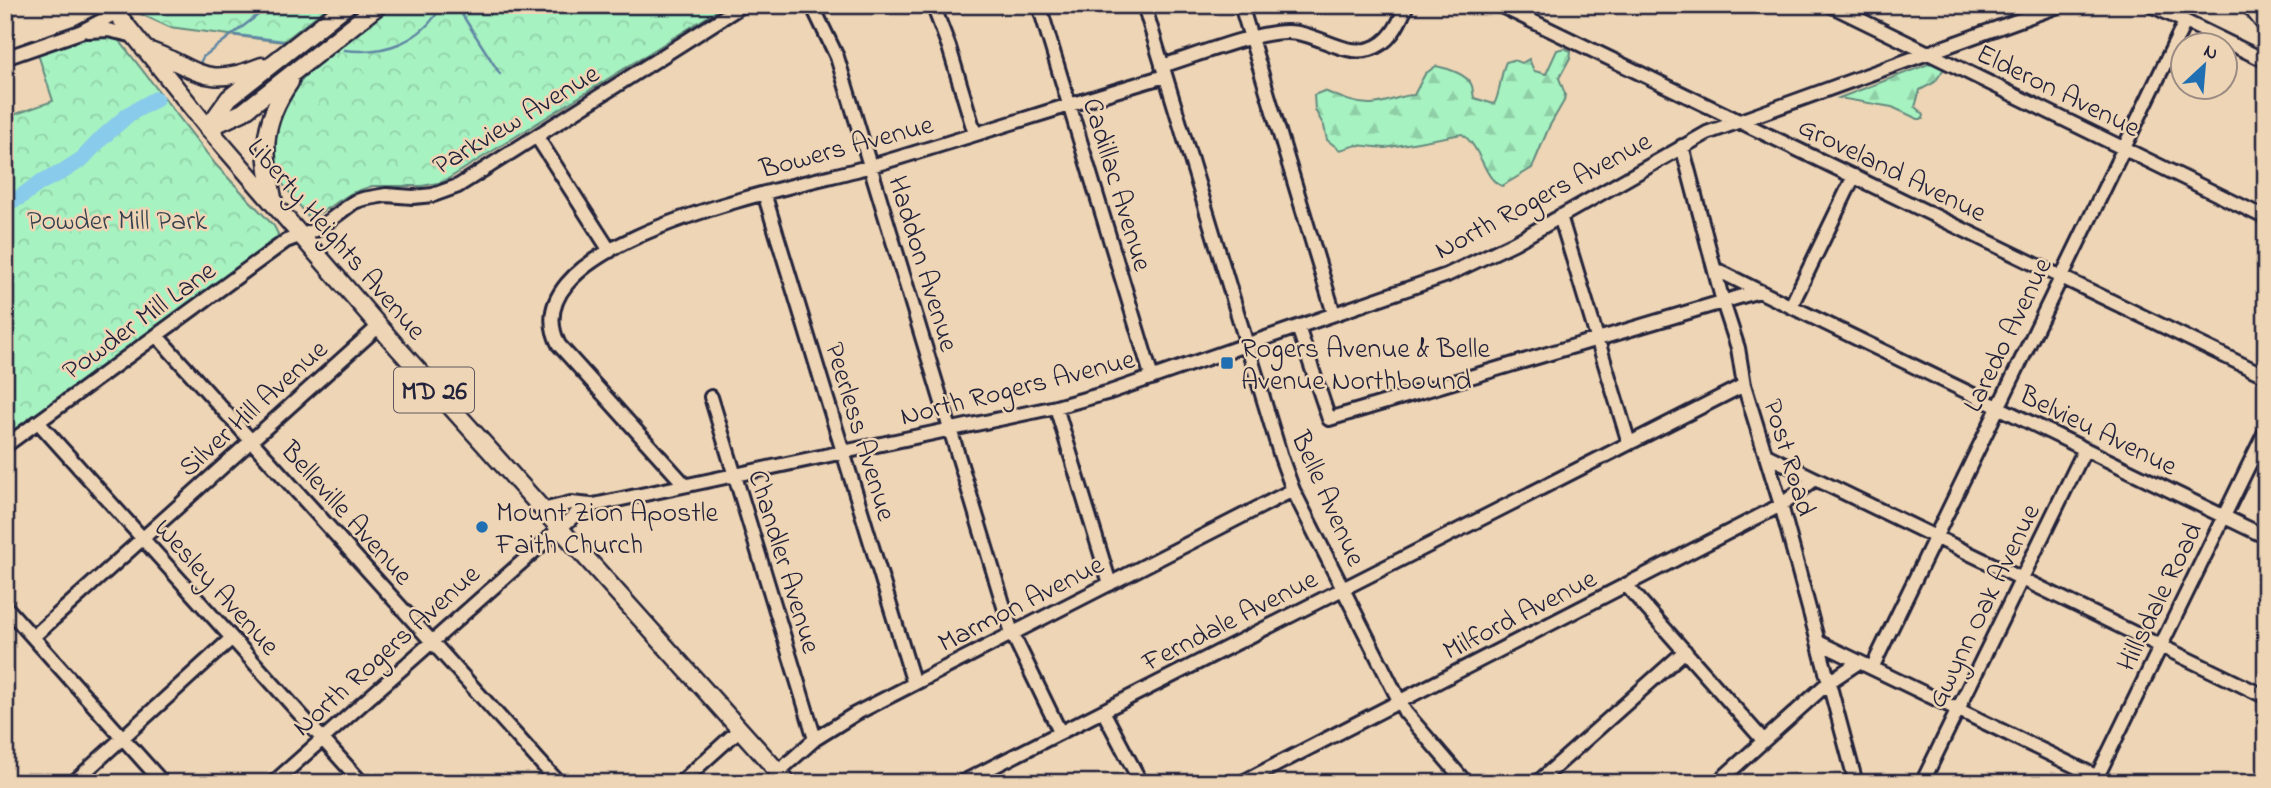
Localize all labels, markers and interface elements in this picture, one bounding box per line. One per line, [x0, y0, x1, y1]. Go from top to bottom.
north arrow [2170, 32, 2240, 102]
street label: Elderon Avenue [1969, 35, 2147, 150]
text: N [2199, 38, 2222, 68]
street label: Parkview Avenue [426, 55, 608, 187]
street label: Cadillac Avenue [1070, 93, 1162, 277]
street label: Bowers Avenue [755, 105, 939, 191]
street label: Groveland Avenue [1790, 108, 1993, 235]
street label: North Rogers Avenue [1428, 122, 1660, 272]
street label: Liberty Heights Avenue [236, 130, 435, 351]
street label: Haddon Avenue [875, 171, 968, 357]
park label: Powder Mill Park [27, 202, 208, 243]
street label: Laredo Avenue [1954, 251, 2065, 420]
street label: Powder Mill Lane [55, 252, 226, 392]
place label: Rogers Avenue & Belle Avenue Northbound [1241, 330, 1490, 403]
street label: Silver Hill Avenue [170, 331, 339, 488]
street label: Peerless Avenue [812, 338, 905, 527]
street label: North Rogers Avenue [896, 340, 1140, 438]
marker: Rogers Avenue & Belle Avenue Northbound [1219, 355, 1235, 371]
road number: MD 26 [394, 368, 474, 412]
street label: Belvieu Avenue [2011, 376, 2184, 488]
street label: Post Road [1750, 394, 1825, 522]
street label: Belle Avenue [1278, 424, 1375, 574]
street label: Belleville Avenue [269, 432, 422, 596]
street label: Chandler Avenue [735, 465, 830, 659]
place label: Mount Zion Apostle Faith Church [495, 494, 718, 567]
street label: Gwynn Oak Avenue [1918, 497, 2053, 716]
street label: Wesley Avenue [143, 511, 288, 666]
street label: Hillsdale Road [2107, 516, 2215, 679]
marker: Mount Zion Apostle Faith Church [474, 519, 490, 535]
street label: Marmon Avenue [931, 545, 1112, 665]
street label: North Rogers Avenue [284, 556, 491, 747]
street label: Ferndale Avenue [1135, 560, 1326, 684]
street label: Milford Avenue [1437, 560, 1605, 672]

